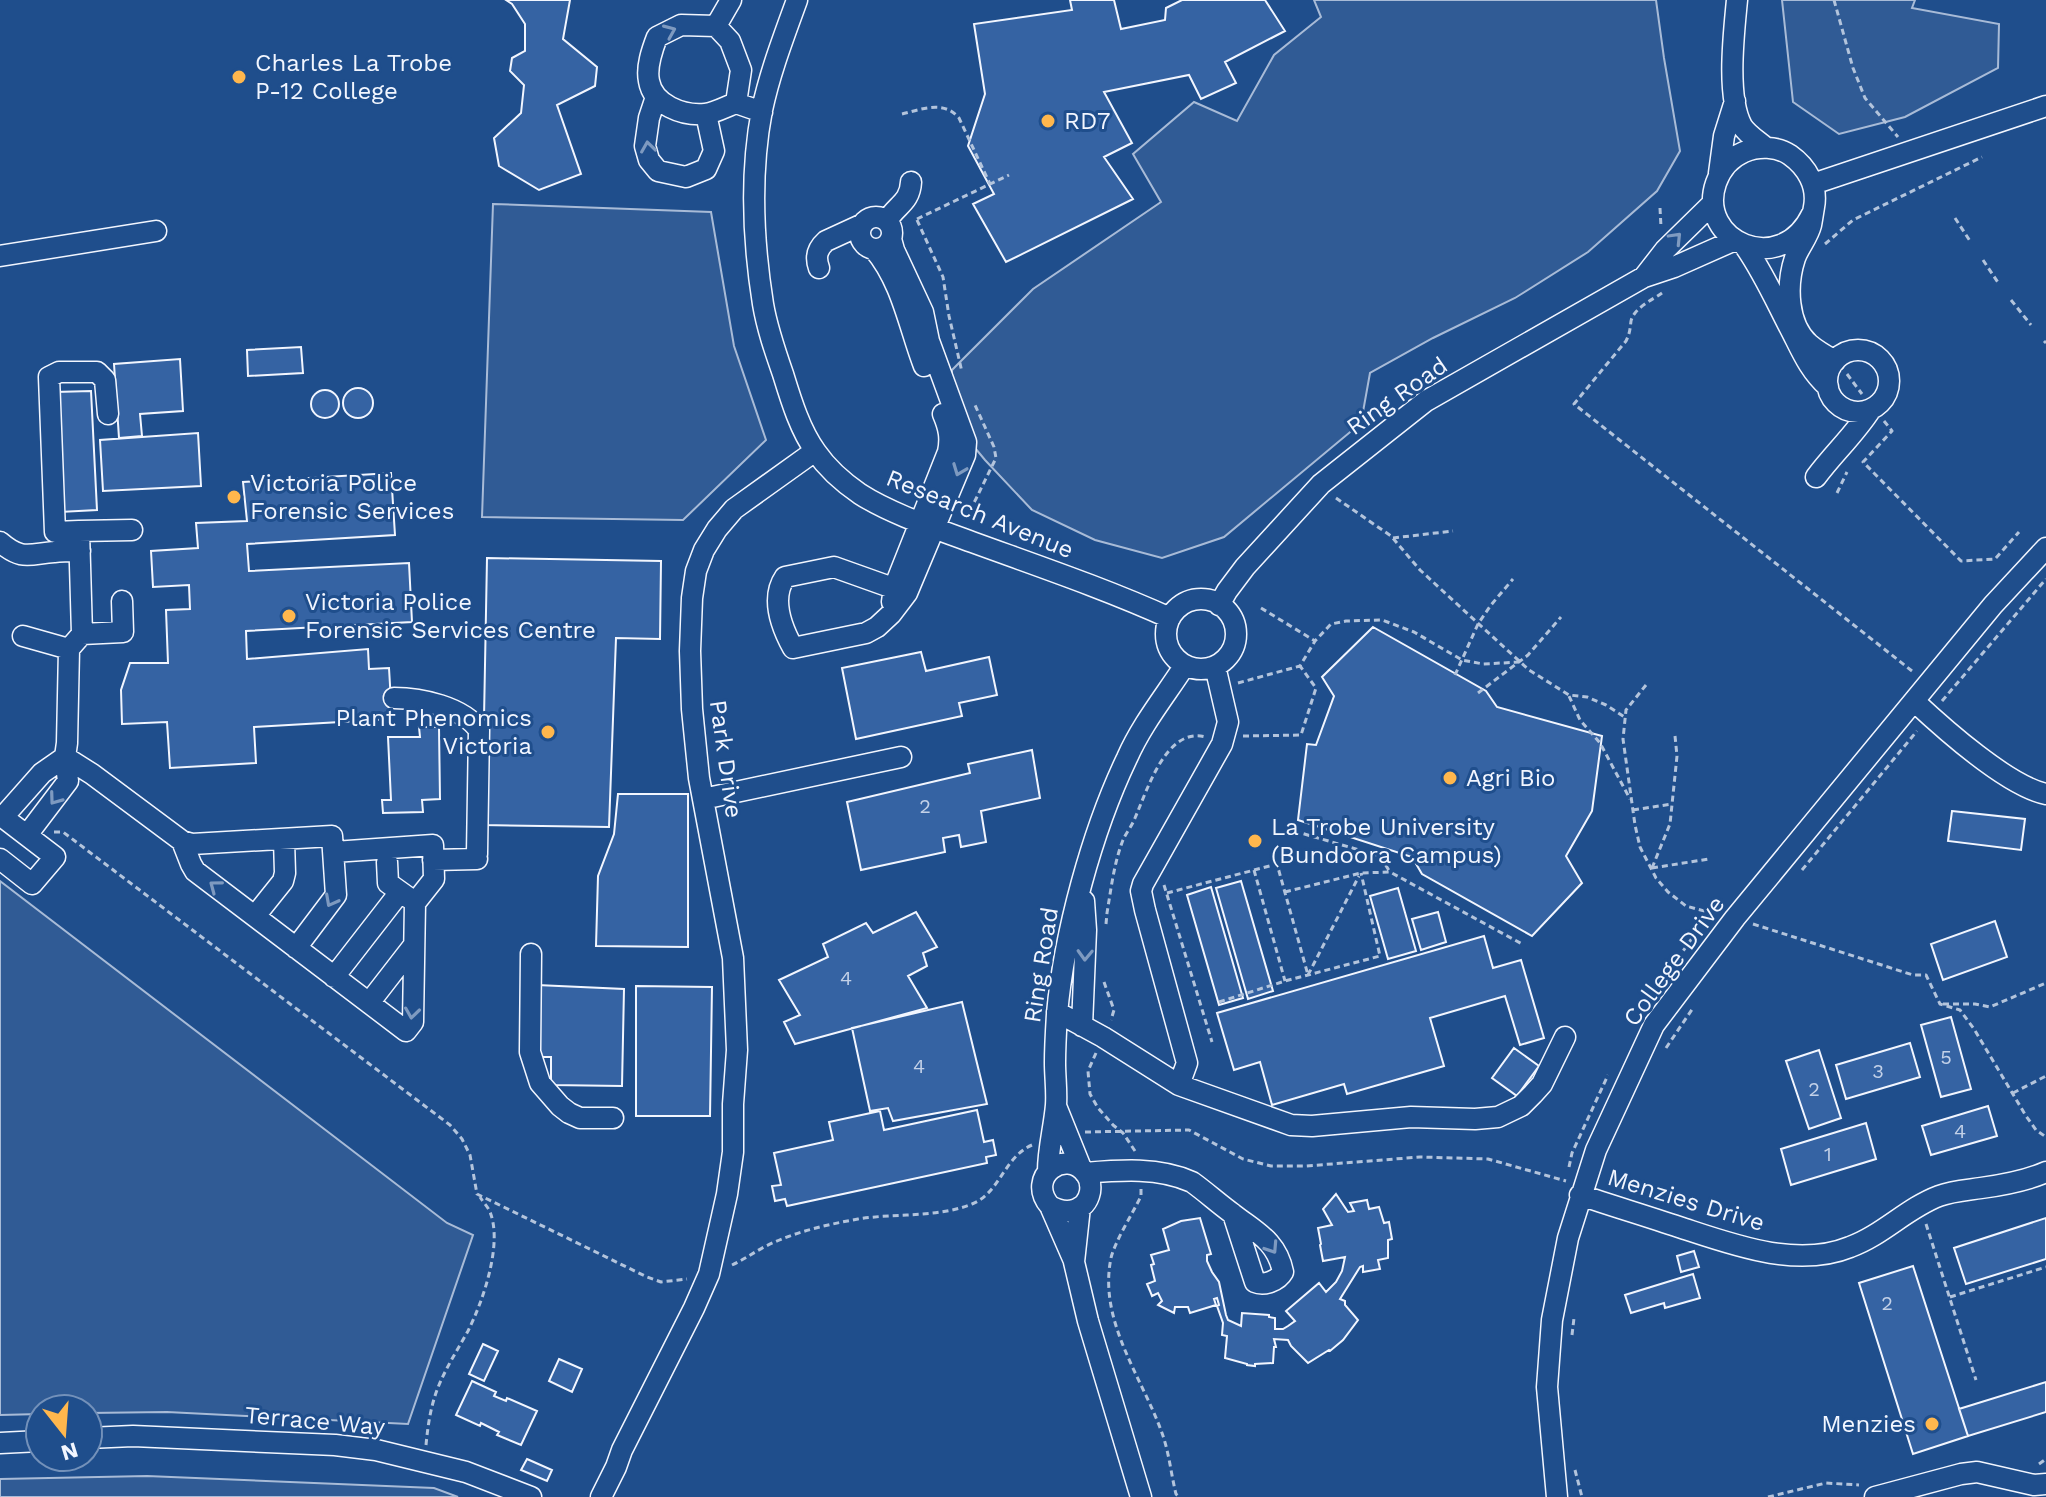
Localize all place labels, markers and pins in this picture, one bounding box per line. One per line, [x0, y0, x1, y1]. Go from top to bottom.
place label: Charles La Trobe P-12 College [255, 49, 452, 105]
marker: Charles La Trobe P-12 College [230, 68, 248, 86]
place label: RD7 [1064, 107, 1110, 135]
marker: RD7 [1039, 112, 1057, 130]
place label: Victoria Police Forensic Services [250, 469, 454, 525]
marker: Victoria Police Forensic Services [225, 488, 243, 506]
place label: Victoria Police Forensic Services Centre [305, 588, 596, 644]
marker: Victoria Police Forensic Services Centre [280, 607, 298, 625]
place label: Plant Phenomics Victoria [336, 704, 532, 760]
marker: Plant Phenomics Victoria [539, 723, 557, 741]
place label: Agri Bio [1466, 764, 1555, 792]
marker: Agri Bio [1441, 769, 1459, 787]
place label: La Trobe University (Bundoora Campus) [1271, 813, 1502, 869]
marker: La Trobe University (Bundoora Campus) [1246, 832, 1264, 850]
place label: Menzies [1821, 1410, 1916, 1438]
marker: Menzies [1923, 1415, 1941, 1433]

